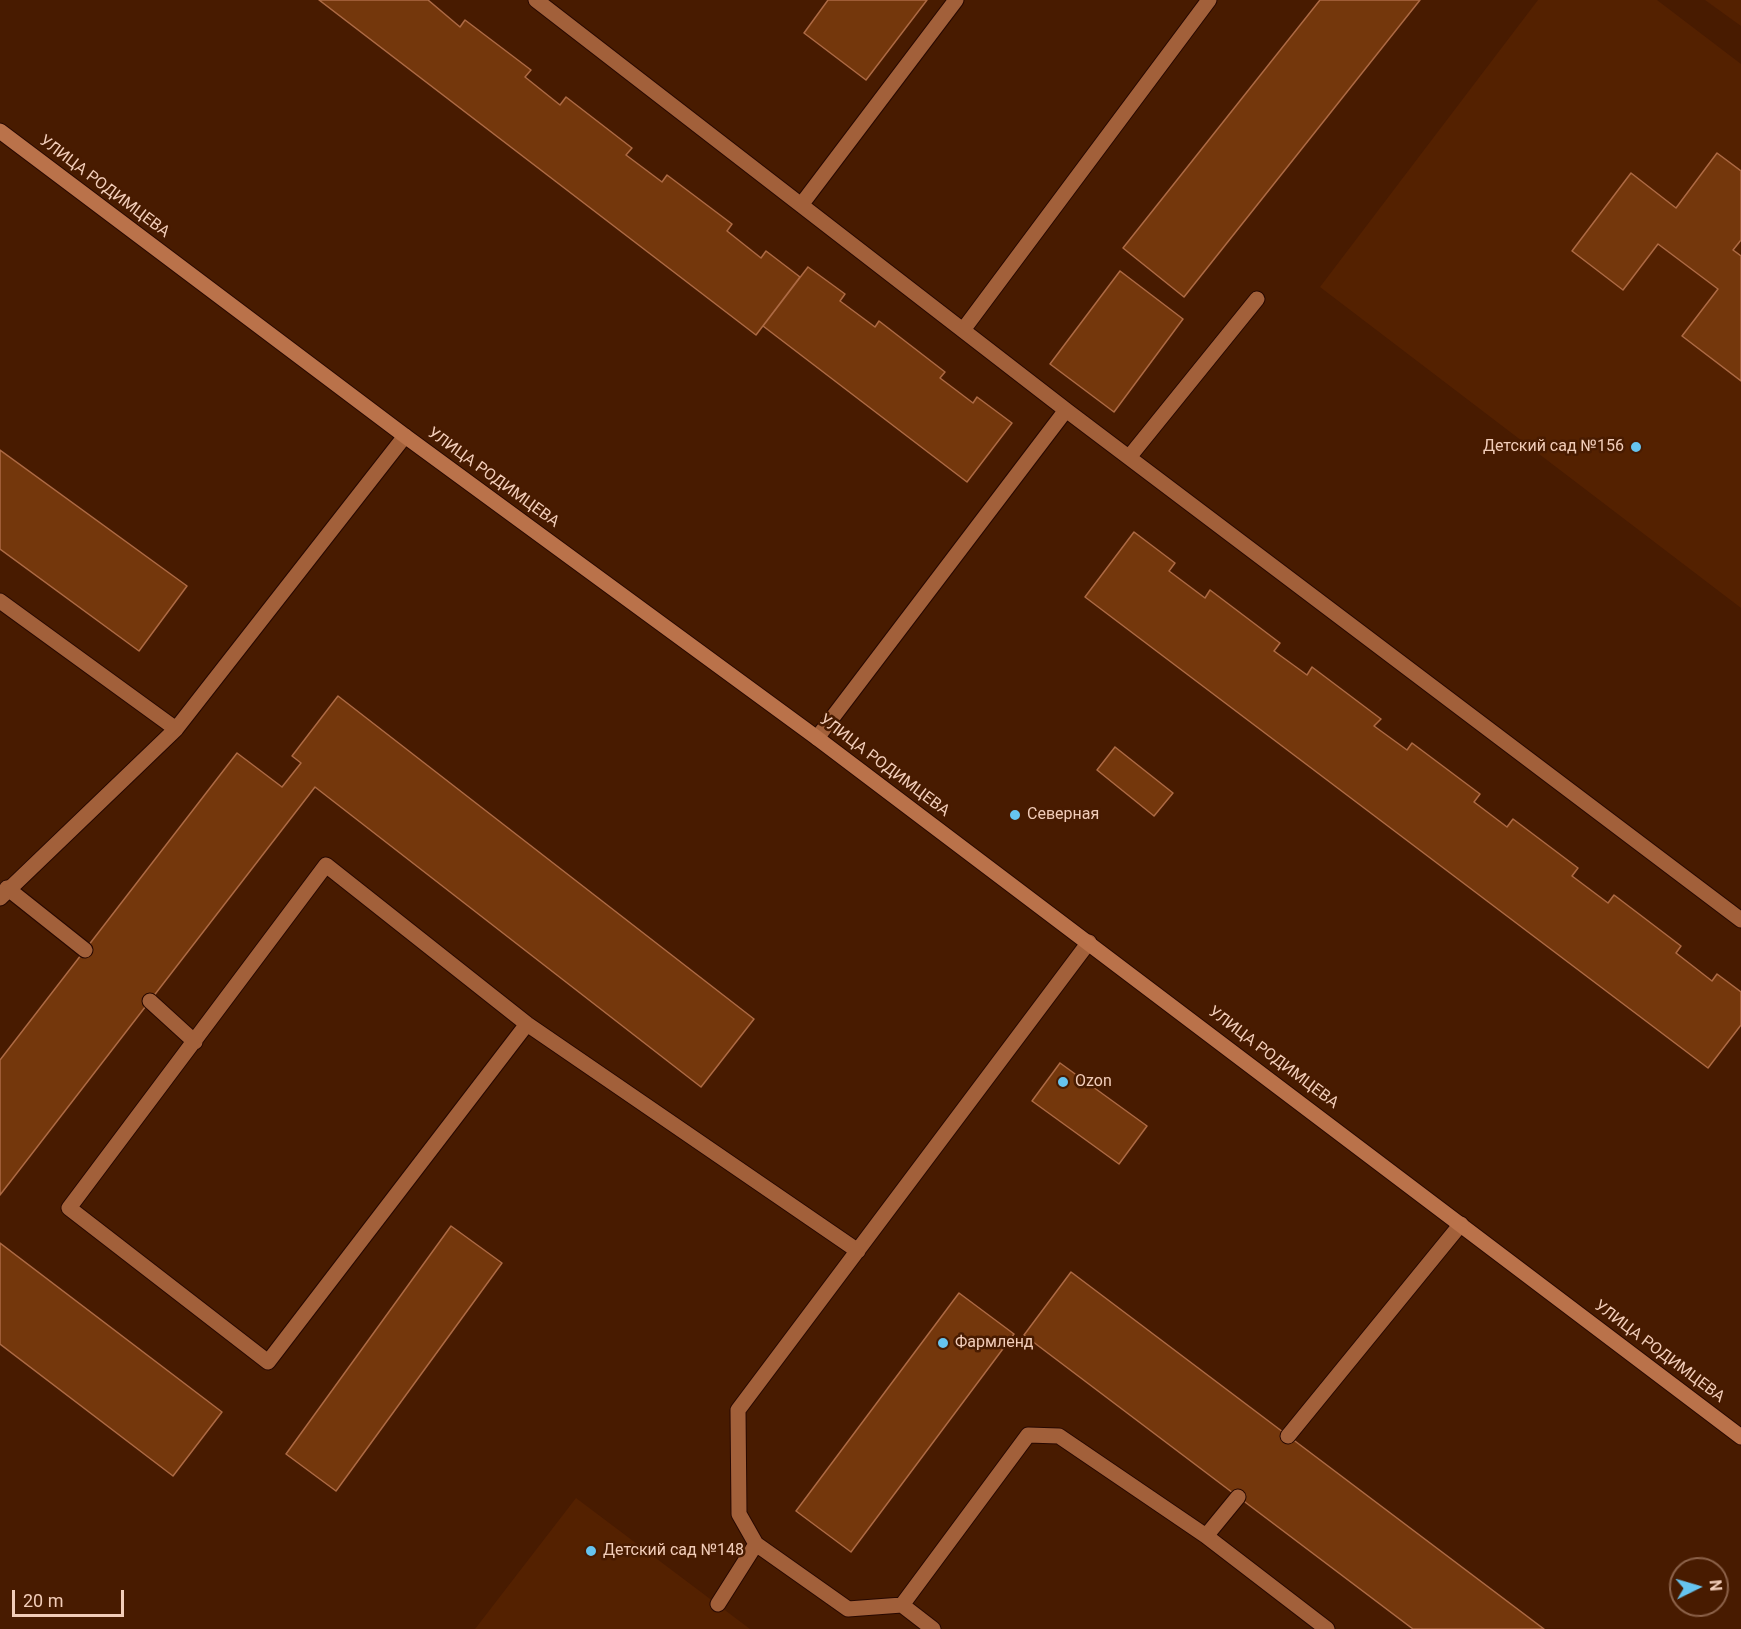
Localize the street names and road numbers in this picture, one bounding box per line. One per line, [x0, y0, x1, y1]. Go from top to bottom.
street label: УЛИЦА РОДИМЦЕВА [35, 132, 173, 242]
street label: УЛИЦА РОДИМЦЕВА [423, 424, 563, 532]
street label: УЛИЦА РОДИМЦЕВА [815, 711, 953, 821]
street label: УЛИЦА РОДИМЦЕВА [1204, 1003, 1342, 1113]
street label: УЛИЦА РОДИМЦЕВА [1590, 1297, 1728, 1407]

